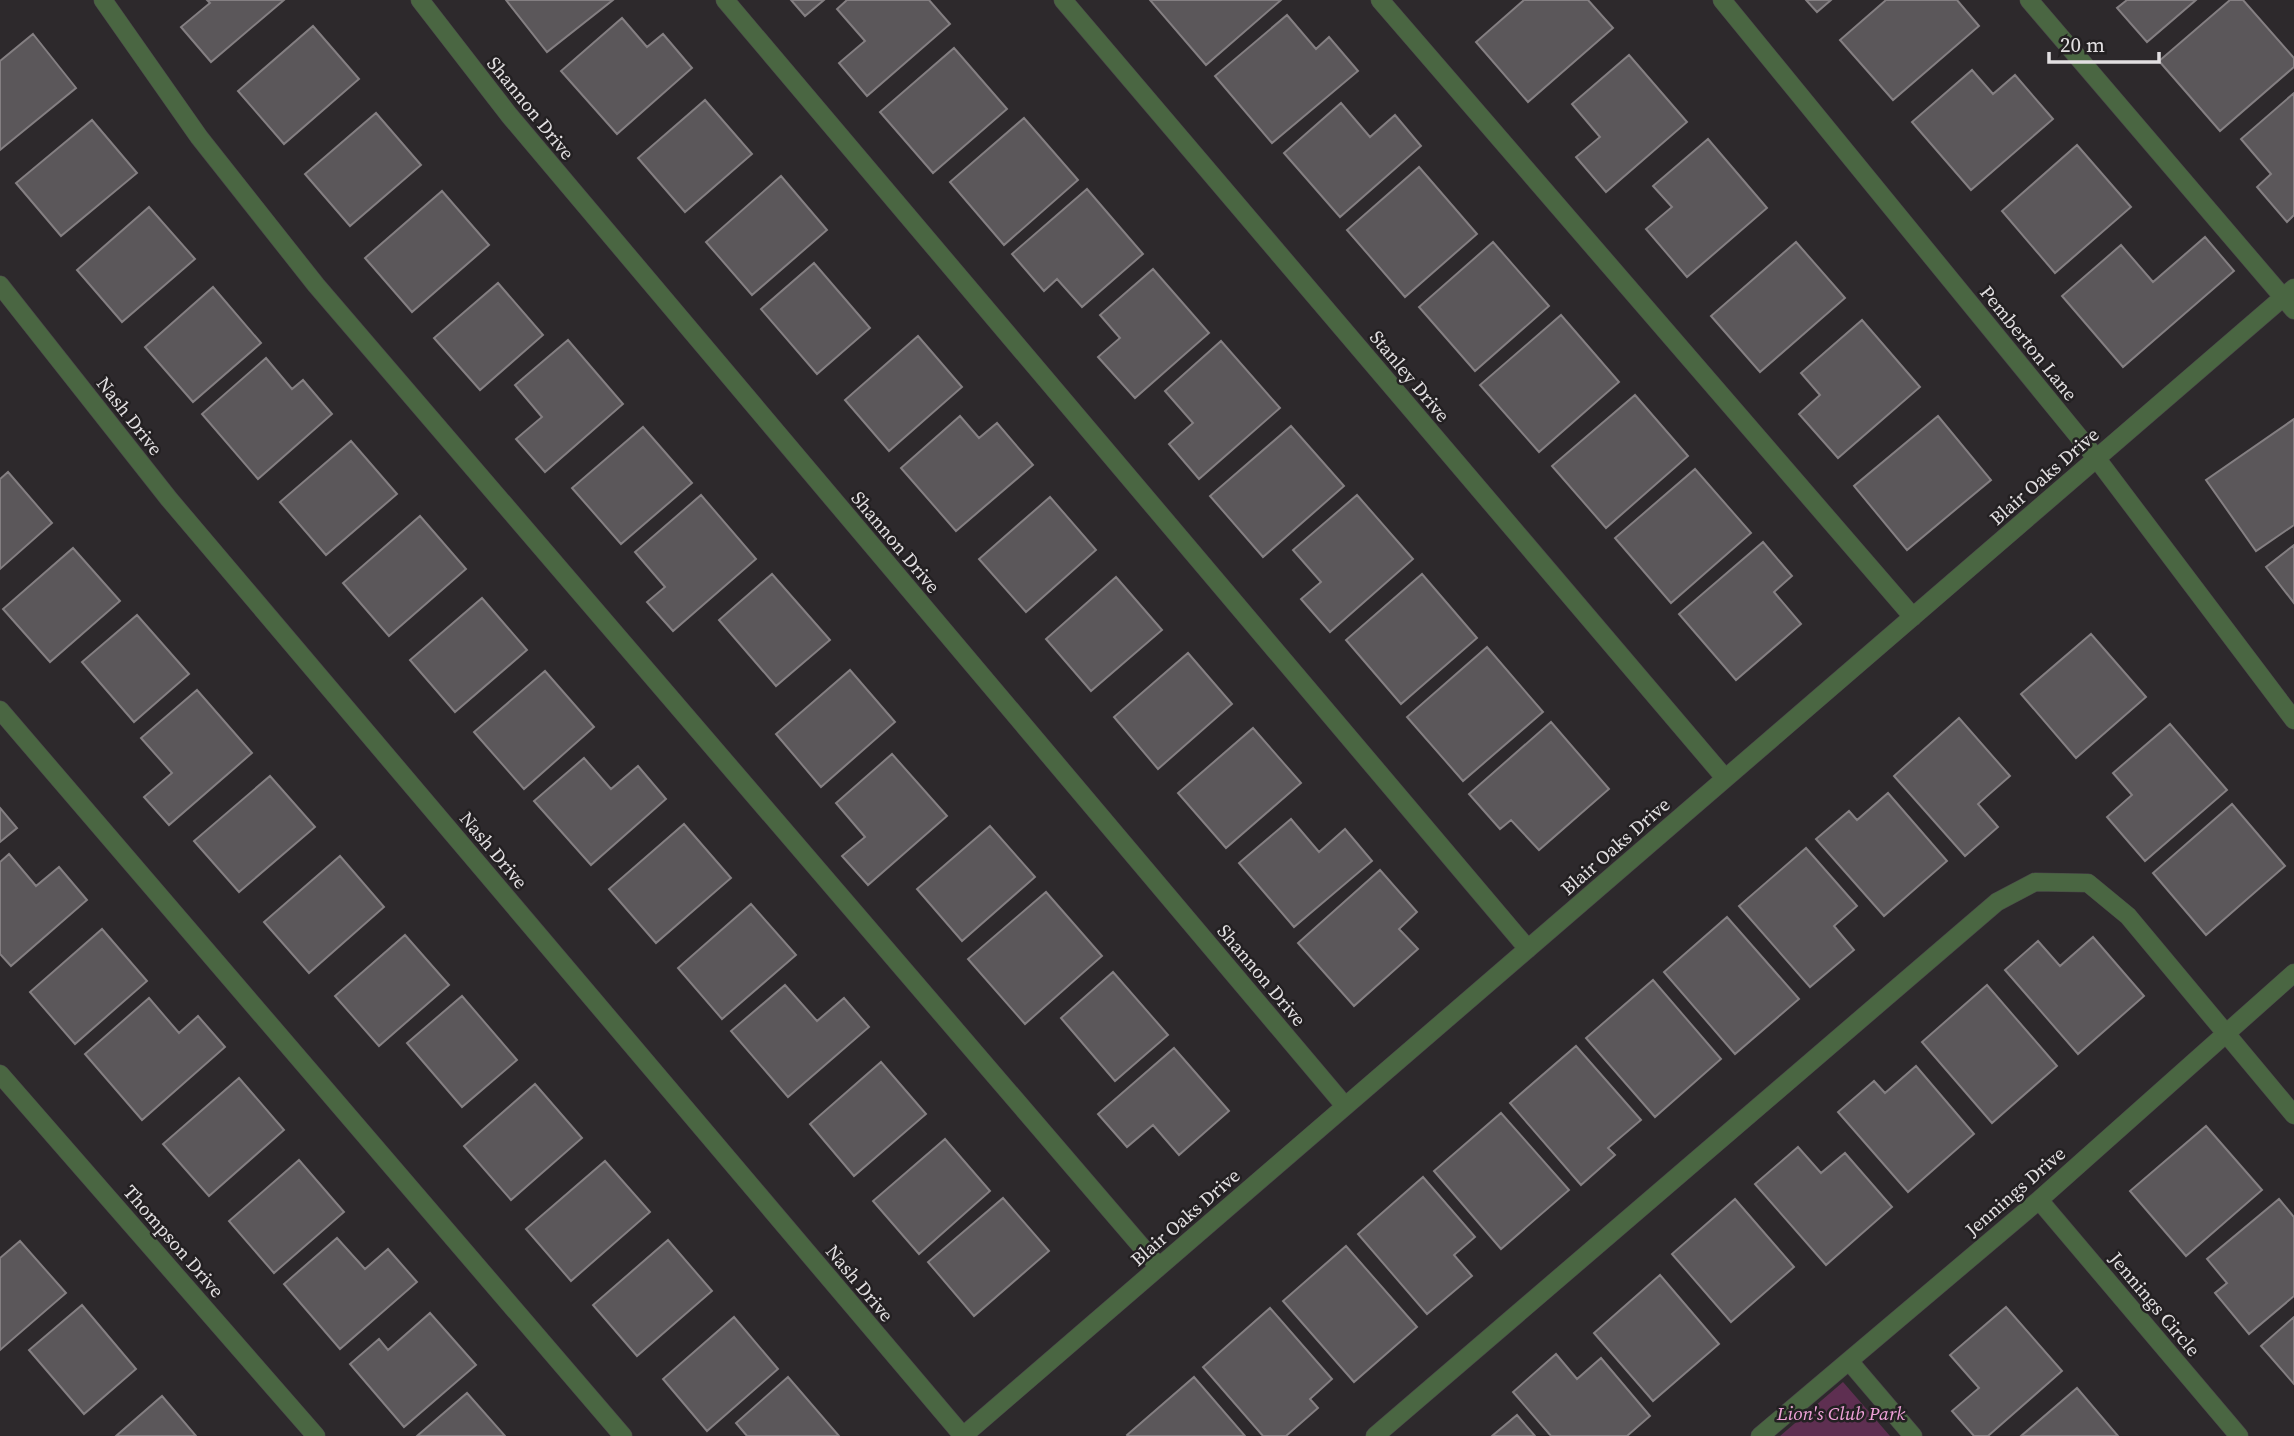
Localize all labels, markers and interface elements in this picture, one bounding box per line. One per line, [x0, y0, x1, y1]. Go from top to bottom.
scale bar [2049, 21, 2159, 65]
text: 20 m [2060, 30, 2105, 59]
street label: Shannon Drive [481, 51, 581, 165]
street label: Pemberton Lane [1974, 280, 2084, 406]
street label: Stanley Drive [1364, 325, 1456, 427]
street label: Nash Drive [91, 371, 169, 461]
street label: Blair Oaks Drive [1984, 421, 2104, 531]
street label: Shannon Drive [846, 485, 946, 599]
street label: Blair Oaks Drive [1555, 791, 1675, 901]
street label: Nash Drive [454, 806, 534, 894]
street label: Shannon Drive [1212, 918, 1312, 1032]
street label: Jennings Drive [1959, 1140, 2071, 1242]
street label: Blair Oaks Drive [1125, 1162, 1245, 1272]
street label: Thompson Drive [118, 1179, 230, 1303]
street label: Nash Drive [820, 1239, 900, 1327]
street label: Jennings Circle [2103, 1245, 2206, 1362]
park label: Lion's Club Park [1776, 1400, 1905, 1426]

